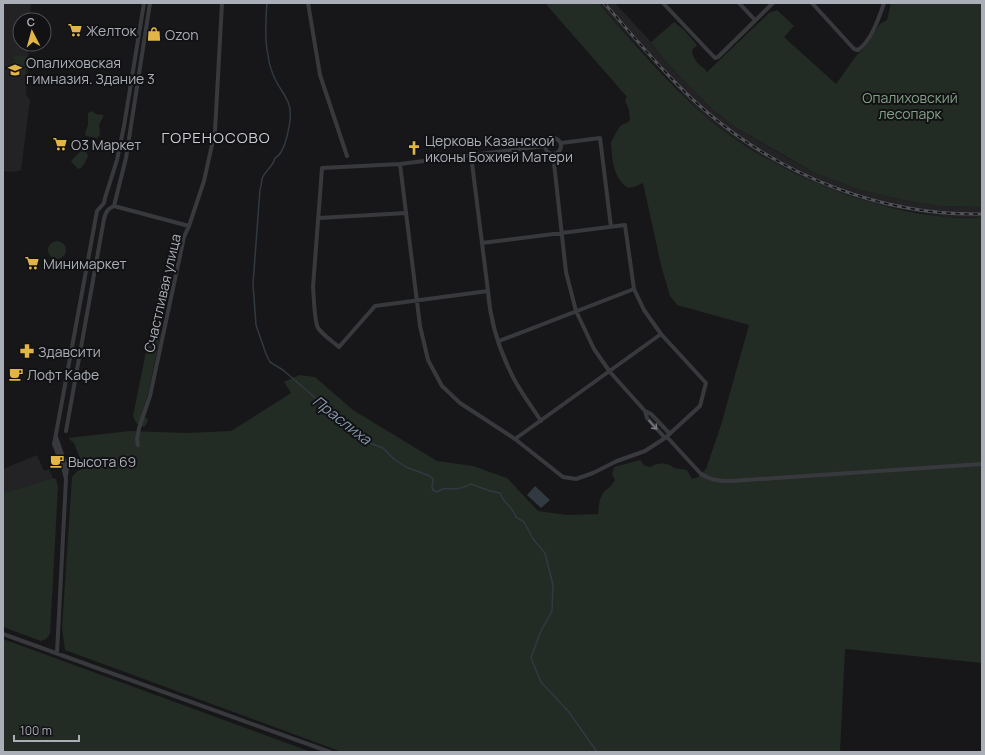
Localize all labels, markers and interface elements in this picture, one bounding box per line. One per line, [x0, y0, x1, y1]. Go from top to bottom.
north arrow [12, 12, 52, 52]
text: С [26, 14, 36, 29]
place label: Желток [86, 21, 138, 40]
supermarket icon: Желток [67, 22, 83, 38]
place label: Ozon [165, 25, 199, 44]
shop icon: Ozon [146, 26, 162, 42]
place label: Опалиховская гимназия. Здание 3 [26, 53, 155, 88]
school or university icon: Опалиховская гимназия. Здание 3 [7, 62, 23, 78]
park label: Опалиховский лесопарк [862, 88, 958, 123]
district label: ГОРЕНОСОВО [161, 127, 271, 148]
place label: Церковь Казанской иконы Божией Матери [425, 131, 573, 166]
place label: О3 Маркет [71, 135, 141, 154]
supermarket icon: О3 Маркет [52, 136, 68, 152]
church icon: Церковь Казанской иконы Божией Матери [406, 140, 422, 156]
street label: Счастливая улица [139, 232, 185, 354]
place label: Минимаркет [43, 254, 127, 273]
supermarket icon: Минимаркет [24, 255, 40, 271]
place label: Здавсити [38, 342, 101, 361]
pharmacy icon: Здавсити [19, 343, 35, 359]
place label: Лофт Кафе [27, 365, 99, 384]
cafe icon: Лофт Кафе [8, 366, 24, 382]
water label: Праслиха [308, 391, 376, 450]
one-way arrow [649, 420, 658, 431]
place label: Высота 69 [68, 452, 136, 471]
cafe icon: Высота 69 [49, 453, 65, 469]
scale bar [14, 717, 79, 743]
text: 100 m [20, 722, 52, 739]

